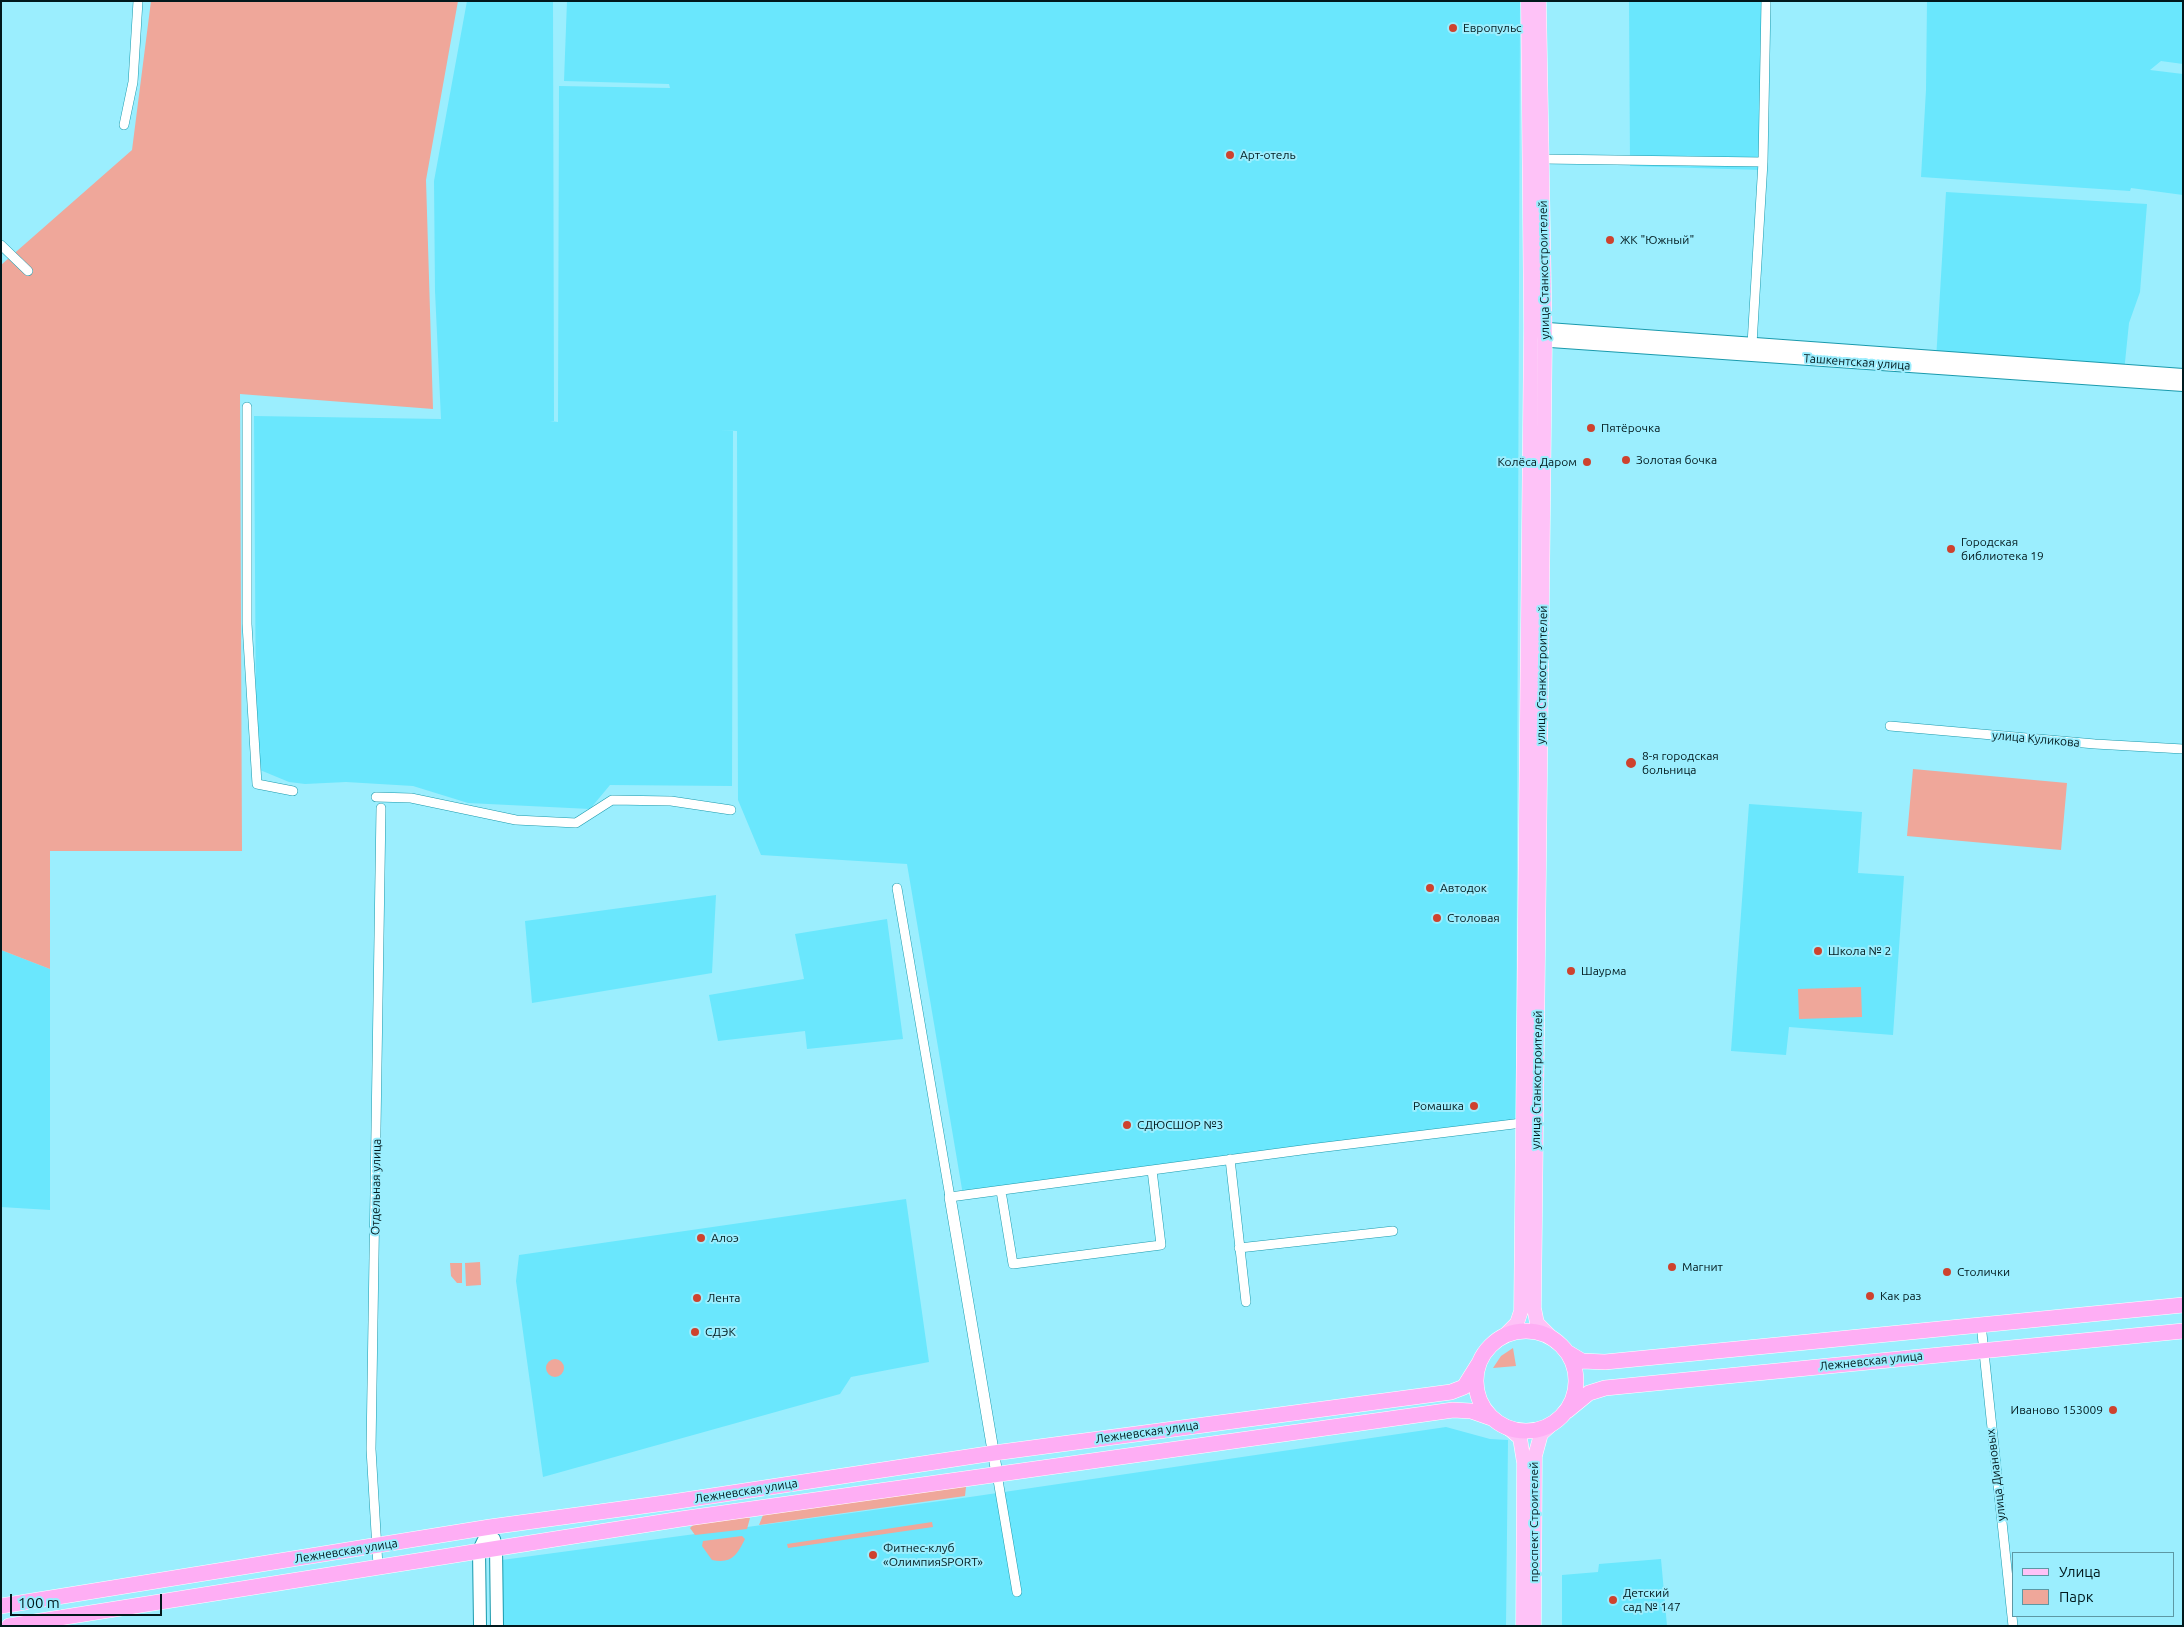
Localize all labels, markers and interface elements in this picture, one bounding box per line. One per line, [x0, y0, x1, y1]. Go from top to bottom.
place label: Европульс [1463, 21, 1522, 35]
marker: Европульс [1447, 22, 1459, 34]
place label: Арт-отель [1240, 148, 1296, 162]
marker: Арт-отель [1224, 149, 1236, 161]
street label: улица Станкостроителей [1536, 200, 1552, 340]
place label: ЖК "Южный" [1620, 233, 1694, 247]
marker: ЖК "Южный" [1604, 234, 1616, 246]
street label: Ташкентская улица [1803, 351, 1911, 373]
place label: Пятёрочка [1601, 421, 1660, 435]
marker: Пятёрочка [1585, 422, 1597, 434]
place label: Золотая бочка [1636, 453, 1717, 467]
marker: Золотая бочка [1620, 454, 1632, 466]
place label: Колёса Даром [1497, 455, 1577, 469]
marker: Колёса Даром [1581, 456, 1593, 468]
place label: Городская библиотека 19 [1961, 535, 2044, 563]
marker: Городская библиотека 19 [1945, 543, 1957, 555]
street label: улица Станкостроителей [1534, 605, 1550, 745]
street label: улица Куликова [1992, 728, 2080, 750]
place label: 8-я городская больница [1642, 749, 1719, 777]
marker: 8-я городская больница [1624, 756, 1638, 770]
place label: Автодок [1440, 881, 1487, 895]
marker: Автодок [1424, 882, 1436, 894]
place label: Столовая [1447, 911, 1500, 925]
marker: Столовая [1431, 912, 1443, 924]
place label: Школа № 2 [1828, 944, 1891, 958]
marker: Школа № 2 [1812, 945, 1824, 957]
place label: Шаурма [1581, 964, 1627, 978]
marker: Шаурма [1565, 965, 1577, 977]
street label: улица Станкостроителей [1529, 1010, 1545, 1150]
place label: Ромашка [1413, 1099, 1464, 1113]
marker: Ромашка [1468, 1100, 1480, 1112]
place label: СДЮСШОР №3 [1137, 1118, 1223, 1132]
marker: СДЮСШОР №3 [1121, 1119, 1133, 1131]
street label: Отдельная улица [368, 1139, 384, 1235]
place label: Алоэ [711, 1231, 739, 1245]
marker: Алоэ [695, 1232, 707, 1244]
place label: Магнит [1682, 1260, 1723, 1274]
marker: Магнит [1666, 1261, 1678, 1273]
place label: Столички [1957, 1265, 2010, 1279]
marker: Столички [1941, 1266, 1953, 1278]
place label: Как раз [1880, 1289, 1921, 1303]
marker: Как раз [1864, 1290, 1876, 1302]
place label: Лента [707, 1291, 740, 1305]
marker: Лента [691, 1292, 703, 1304]
place label: СДЭК [705, 1325, 736, 1339]
marker: СДЭК [689, 1326, 701, 1338]
street label: Лежневская улица [1819, 1348, 1923, 1374]
place label: Иваново 153009 [2011, 1403, 2103, 1417]
marker: Иваново 153009 [2107, 1404, 2119, 1416]
street label: Лежневская улица [1094, 1418, 1200, 1446]
street label: улица Диановых [1983, 1428, 2009, 1522]
street label: проспект Строителей [1527, 1462, 1541, 1582]
street label: Лежневская улица [693, 1476, 799, 1506]
street label: Лежневская улица [293, 1536, 399, 1566]
place label: Фитнес-клуб «ОлимпияSPORT» [883, 1541, 983, 1569]
marker: Фитнес-клуб «ОлимпияSPORT» [867, 1549, 879, 1561]
legend [2012, 1552, 2174, 1617]
text: Улица [2059, 1563, 2101, 1580]
scale bar [12, 1584, 165, 1616]
place label: Детский сад № 147 [1623, 1586, 1681, 1614]
text: Парк [2059, 1588, 2094, 1605]
text: 100 m [18, 1594, 60, 1611]
marker: Детский сад № 147 [1607, 1594, 1619, 1606]

